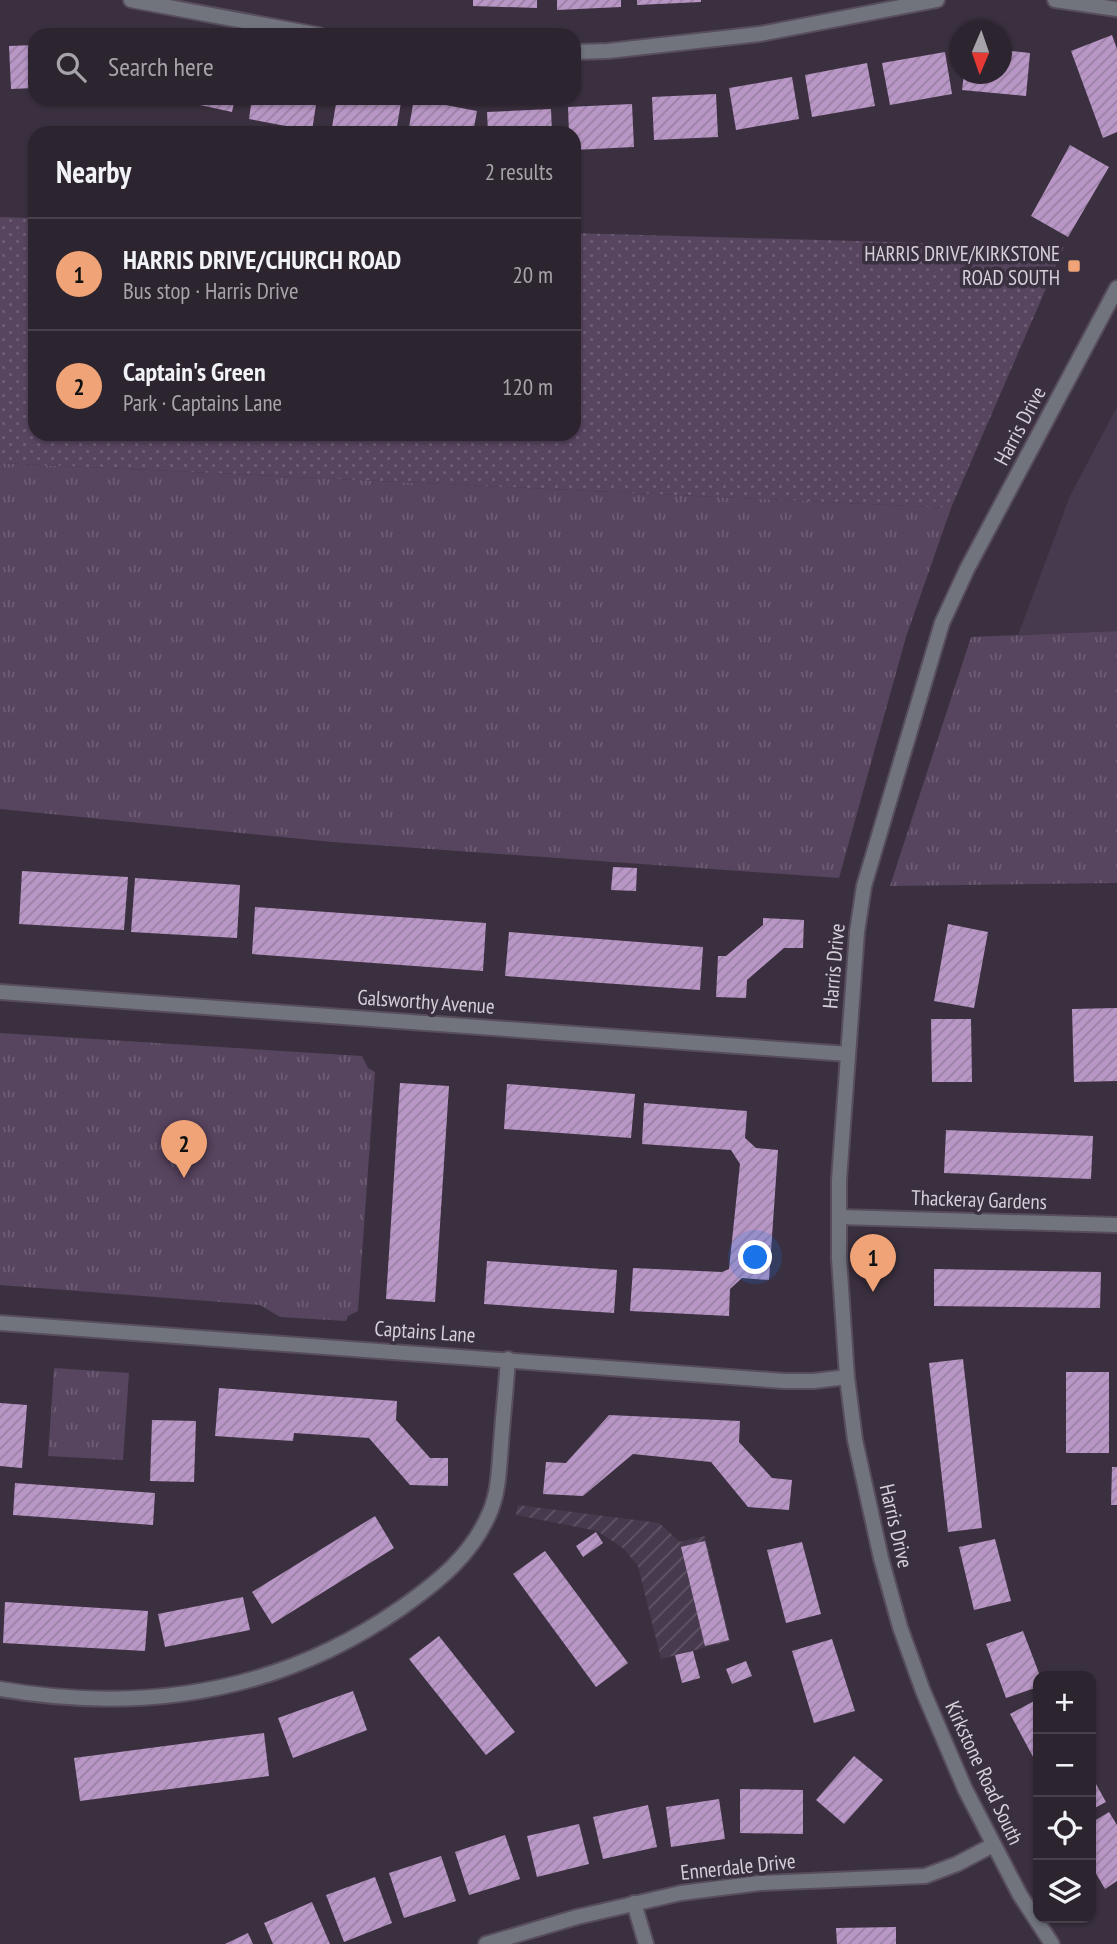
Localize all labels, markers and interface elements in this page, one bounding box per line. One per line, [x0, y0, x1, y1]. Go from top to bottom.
north arrow [949, 21, 1012, 84]
search box [28, 28, 581, 105]
icon: search [52, 48, 90, 86]
text: Search here [108, 50, 214, 83]
text: Nearby [56, 152, 131, 191]
text: 2 results [485, 157, 553, 186]
place label: HARRIS DRIVE/KIRKSTONE ROAD SOUTH [864, 240, 1060, 291]
text: HARRIS DRIVE/CHURCH ROAD [123, 243, 401, 276]
marker: HARRIS DRIVE/KIRKSTONE ROAD SOUTH [1066, 258, 1082, 274]
text: 1 [74, 260, 85, 289]
text: 20 m [512, 260, 553, 289]
text: Bus stop · Harris Drive [123, 276, 299, 305]
text: Captain's Green [123, 355, 266, 388]
text: 2 [74, 372, 85, 401]
text: 120 m [502, 372, 553, 401]
street label: Harris Drive [988, 382, 1052, 470]
text: Park · Captains Lane [123, 388, 282, 417]
street label: Harris Drive [816, 922, 851, 1010]
street label: Galsworthy Avenue [356, 983, 496, 1020]
pin: 2 [161, 1120, 207, 1178]
street label: Thackeray Gardens [911, 1184, 1047, 1215]
pin: 1 [850, 1234, 896, 1292]
your location [738, 1240, 772, 1274]
street label: Captains Lane [374, 1315, 476, 1348]
street label: Harris Drive [874, 1481, 919, 1571]
map controls [1033, 1671, 1096, 1923]
button: + [1033, 1671, 1096, 1734]
street label: Kirkstone Road South [939, 1697, 1030, 1849]
button: − [1033, 1734, 1096, 1797]
button: locate [1033, 1797, 1096, 1860]
street label: Ennerdale Drive [679, 1847, 797, 1886]
button: layers [1033, 1860, 1096, 1923]

